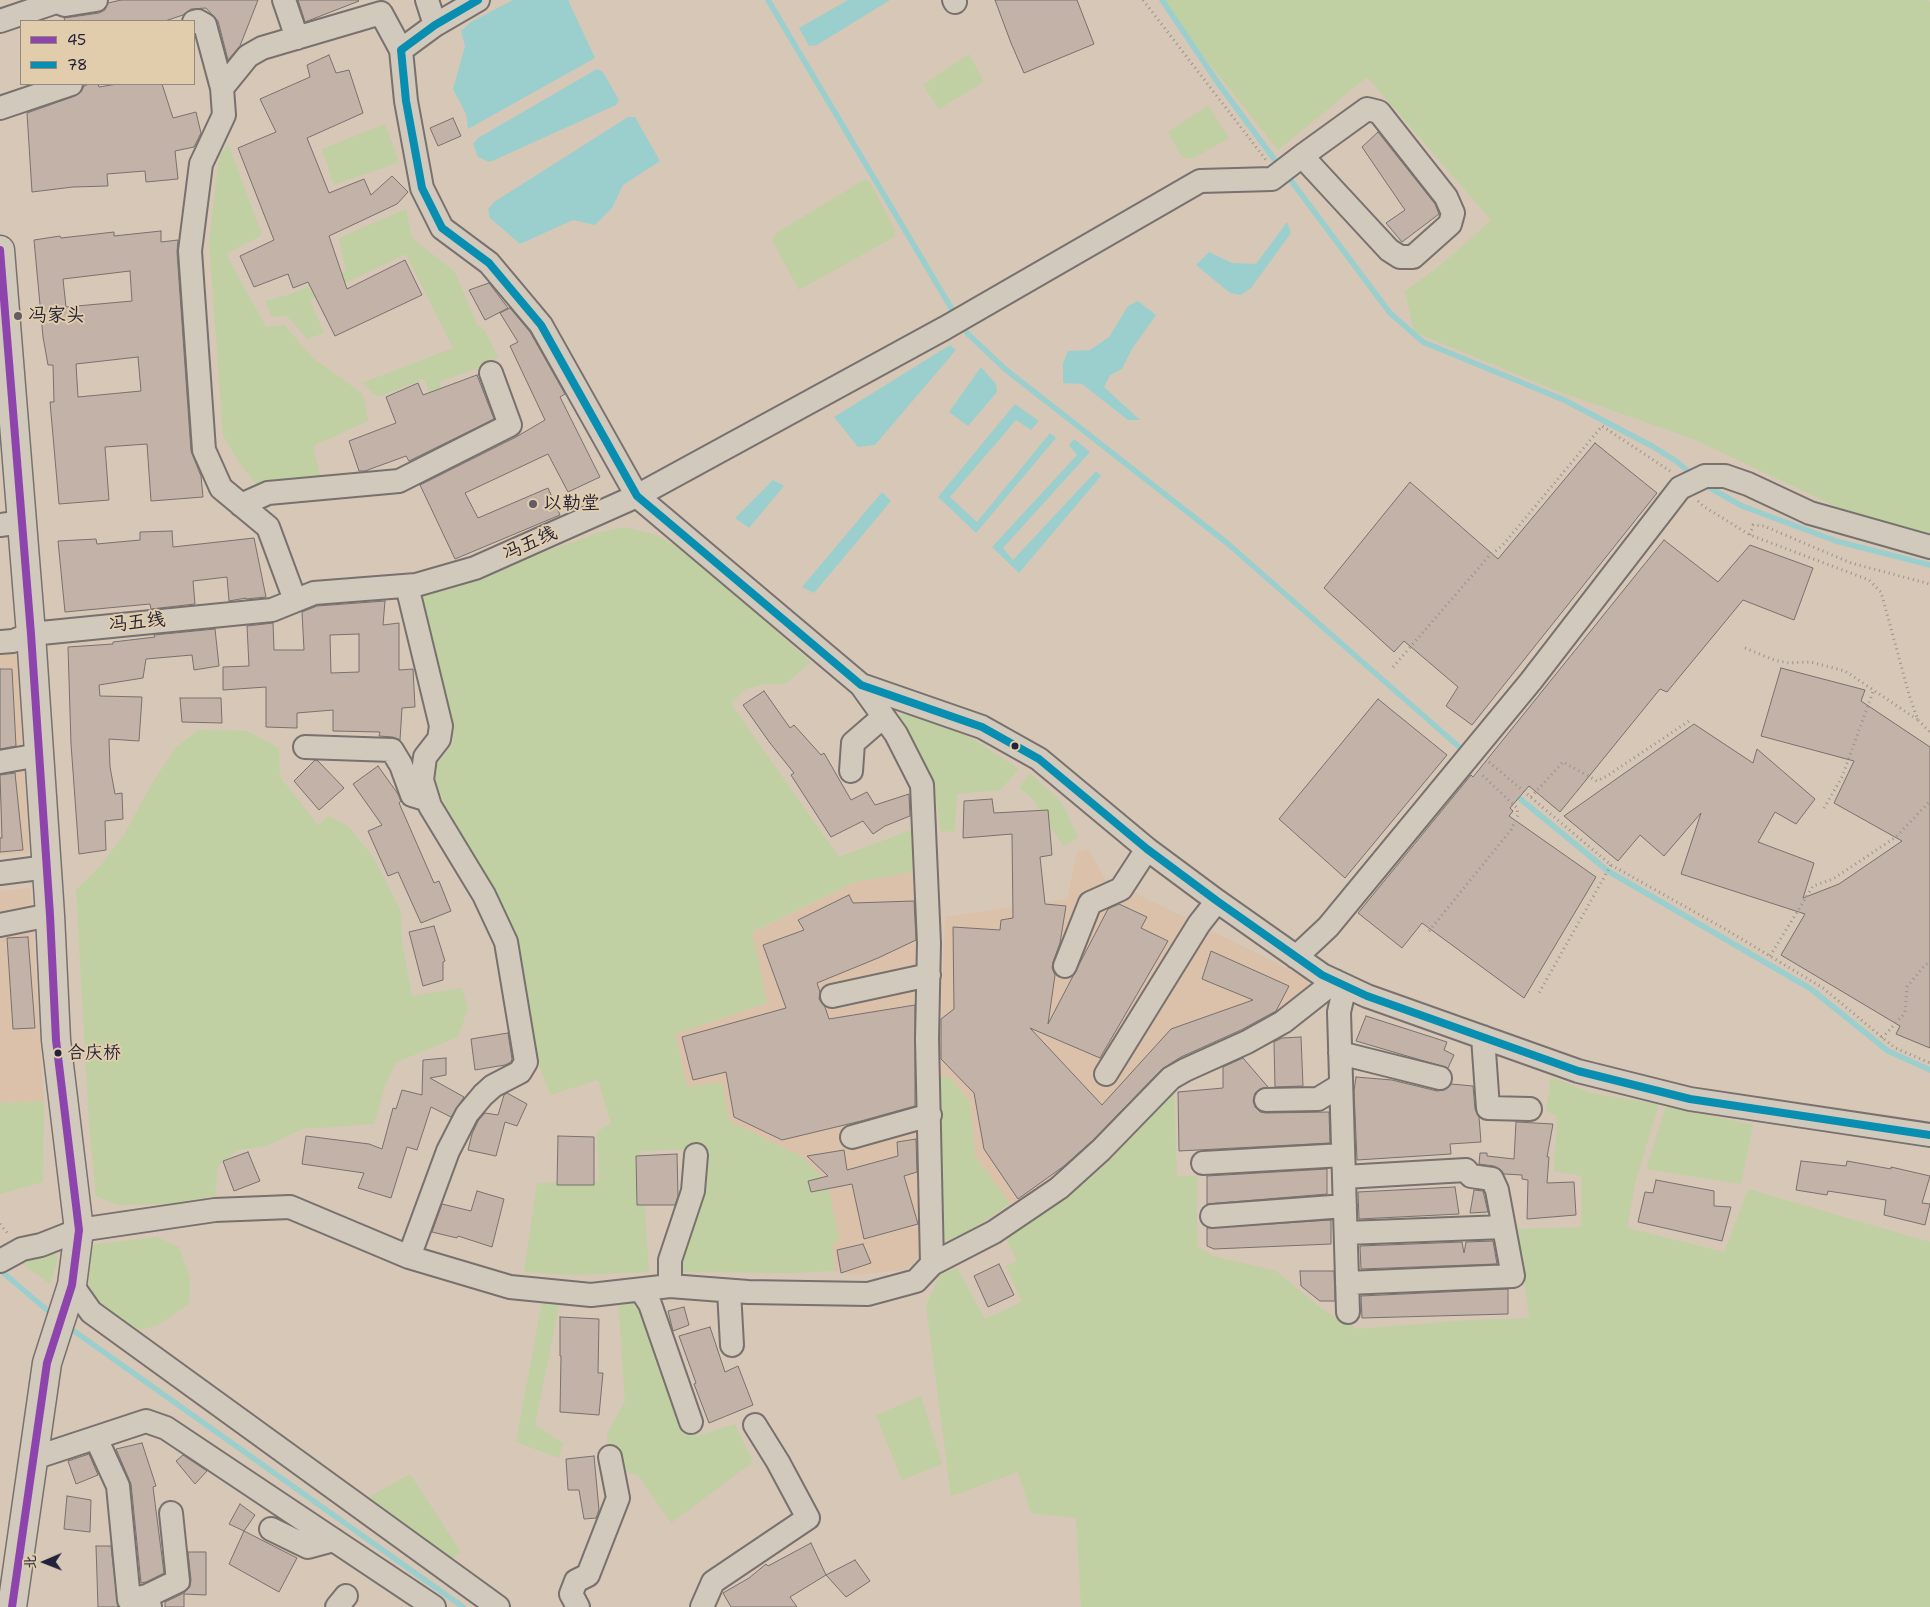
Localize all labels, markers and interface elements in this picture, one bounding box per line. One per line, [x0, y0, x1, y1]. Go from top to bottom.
legend [20, 20, 195, 85]
text: 45 [67, 30, 86, 50]
text: 78 [67, 55, 87, 75]
place label: 冯家头 [28, 305, 85, 327]
marker: 冯家头 [12, 310, 24, 322]
place label: 以勒堂 [543, 493, 600, 515]
marker: 以勒堂 [527, 498, 539, 510]
street label: 冯五线 [499, 522, 561, 566]
street label: 冯五线 [107, 609, 167, 637]
unlabelled marker [1010, 741, 1020, 751]
place label: 合庆桥 [67, 1042, 121, 1064]
marker: 合庆桥 [53, 1048, 63, 1058]
north arrow [20, 1537, 70, 1587]
text: 北 [21, 1555, 39, 1569]

